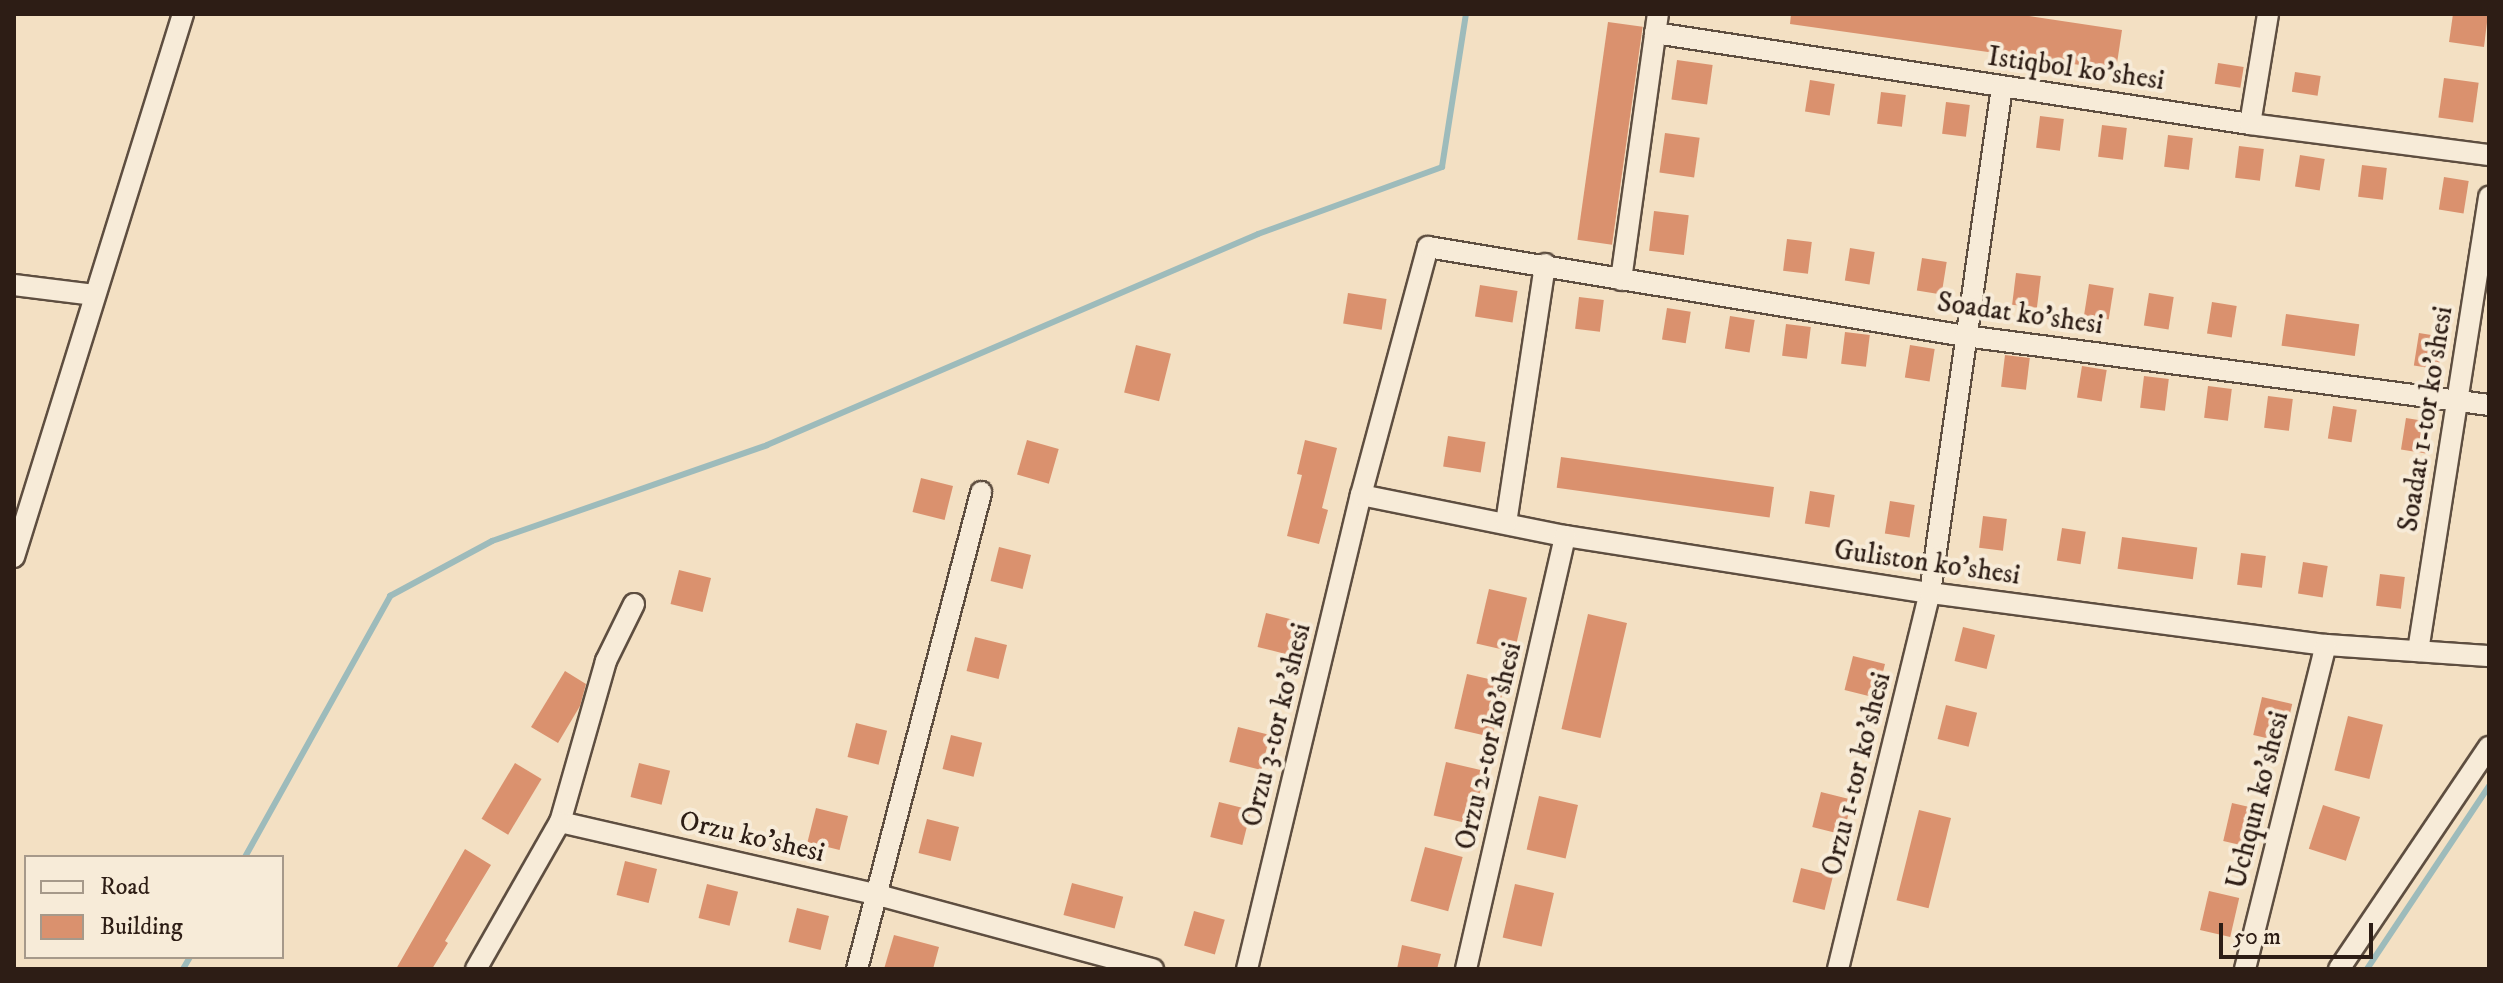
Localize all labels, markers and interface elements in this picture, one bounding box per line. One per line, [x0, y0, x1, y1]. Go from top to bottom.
street label: Istiqbol ko'shesi [1985, 40, 2167, 98]
street label: Soadat ko'shesi [1935, 286, 2105, 342]
street label: Soadat 1-tor ko'shesi [2392, 304, 2460, 534]
street label: Guliston ko'shesi [1832, 533, 2022, 593]
street label: Orzu 3-tor ko'shesi [1235, 620, 1319, 830]
street label: Orzu 2-tor ko'shesi [1449, 639, 1529, 853]
street label: Orzu 1-tor ko'shesi [1815, 669, 1899, 879]
street label: Uchqun ko'shesi [2220, 708, 2296, 892]
street label: Orzu ko'shesi [676, 804, 828, 870]
legend [24, 855, 284, 959]
text: Road [100, 872, 150, 902]
scale bar [2223, 907, 2377, 957]
text: Building [100, 912, 183, 942]
text: 50 m [2233, 922, 2281, 952]

